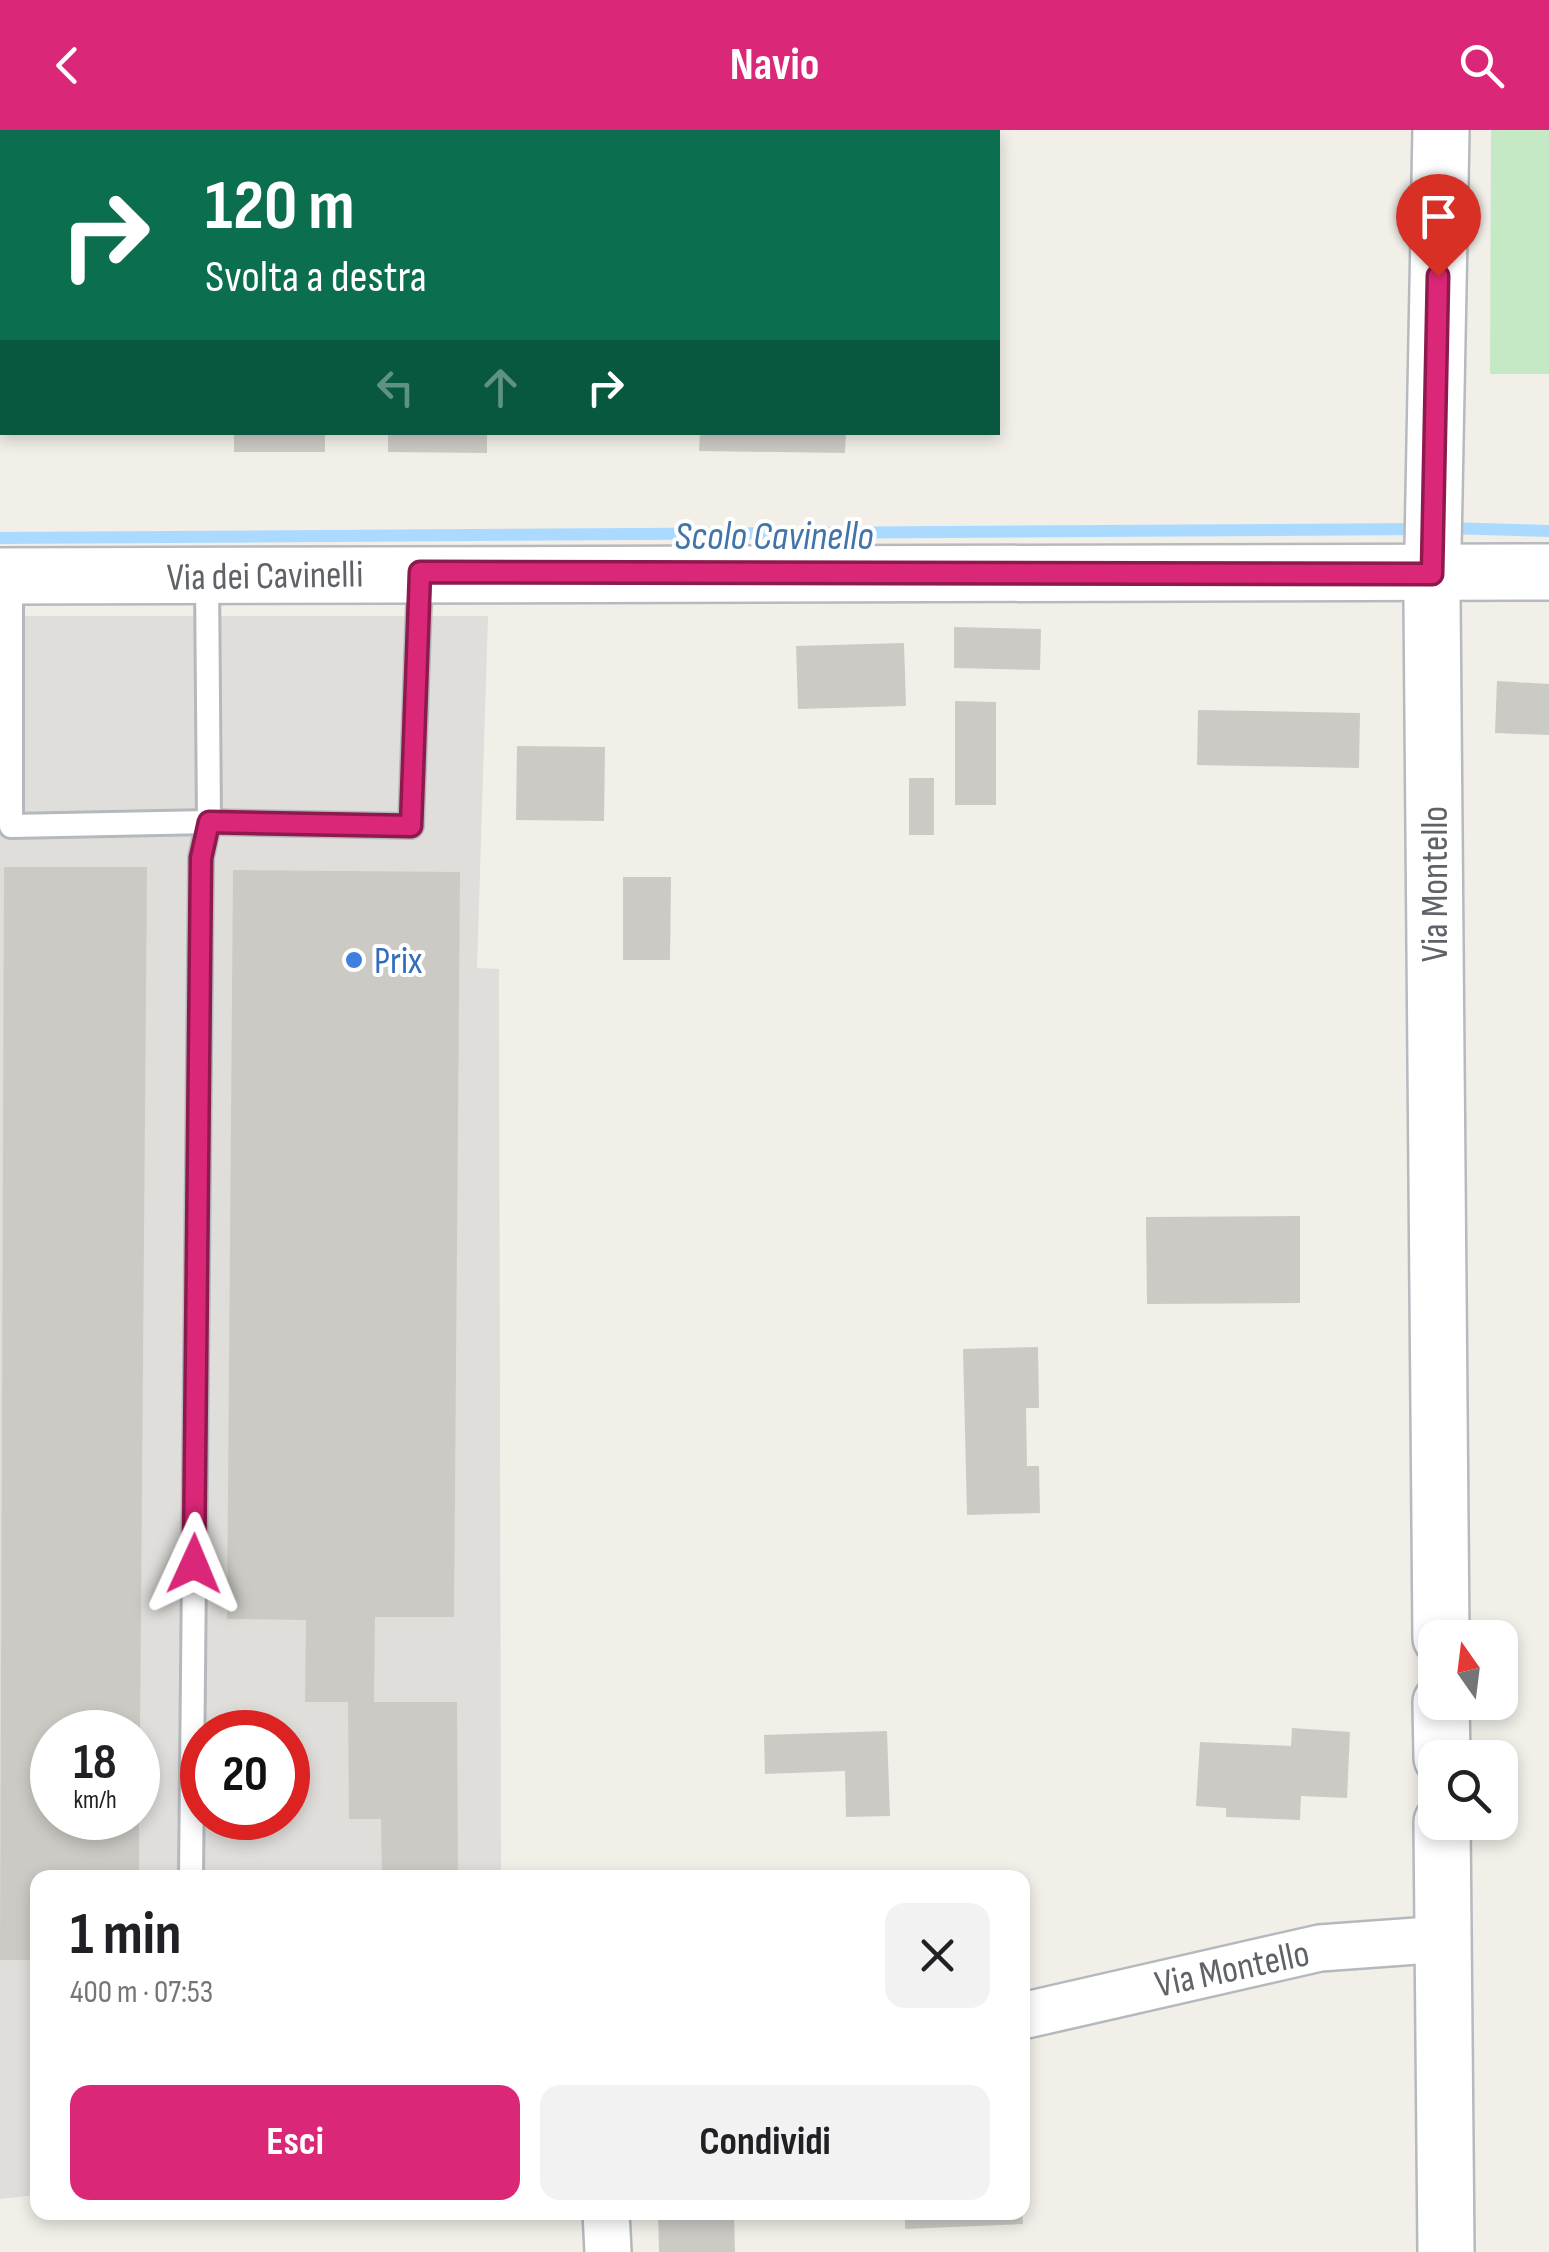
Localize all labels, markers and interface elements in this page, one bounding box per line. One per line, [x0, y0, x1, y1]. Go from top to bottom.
icon: back [40, 38, 95, 93]
text: Navio [730, 38, 819, 93]
icon: search [1454, 38, 1509, 93]
text: 120 m [205, 165, 355, 249]
icon: right [40, 170, 170, 300]
pin [1396, 174, 1481, 277]
icon: arrive [1411, 189, 1466, 244]
text: Svolta a destra [205, 250, 427, 305]
icon: left [368, 360, 423, 415]
icon: ahead [473, 360, 528, 415]
icon: right [578, 360, 633, 415]
water label: Scolo Cavinello [675, 513, 874, 561]
street label: Via dei Cavinelli [166, 552, 364, 601]
street label: Via Montello [1413, 806, 1458, 962]
place label: Prix [374, 939, 422, 984]
marker: Prix [343, 949, 365, 971]
position arrow [142, 1512, 246, 1616]
north arrow [1418, 1620, 1518, 1720]
map controls [1418, 1620, 1518, 1840]
speed limit sign: 20 [180, 1710, 310, 1840]
text: 18 [73, 1733, 117, 1793]
button: search [1418, 1740, 1518, 1840]
text: km/h [73, 1785, 117, 1816]
text: 1 min [70, 1899, 182, 1971]
button: close [885, 1903, 990, 2008]
street label: Via Montello [1151, 1931, 1313, 2008]
text: 400 m · 07:53 [70, 1973, 213, 2012]
button: Esci [70, 2085, 520, 2200]
button: Condividi [540, 2085, 990, 2200]

